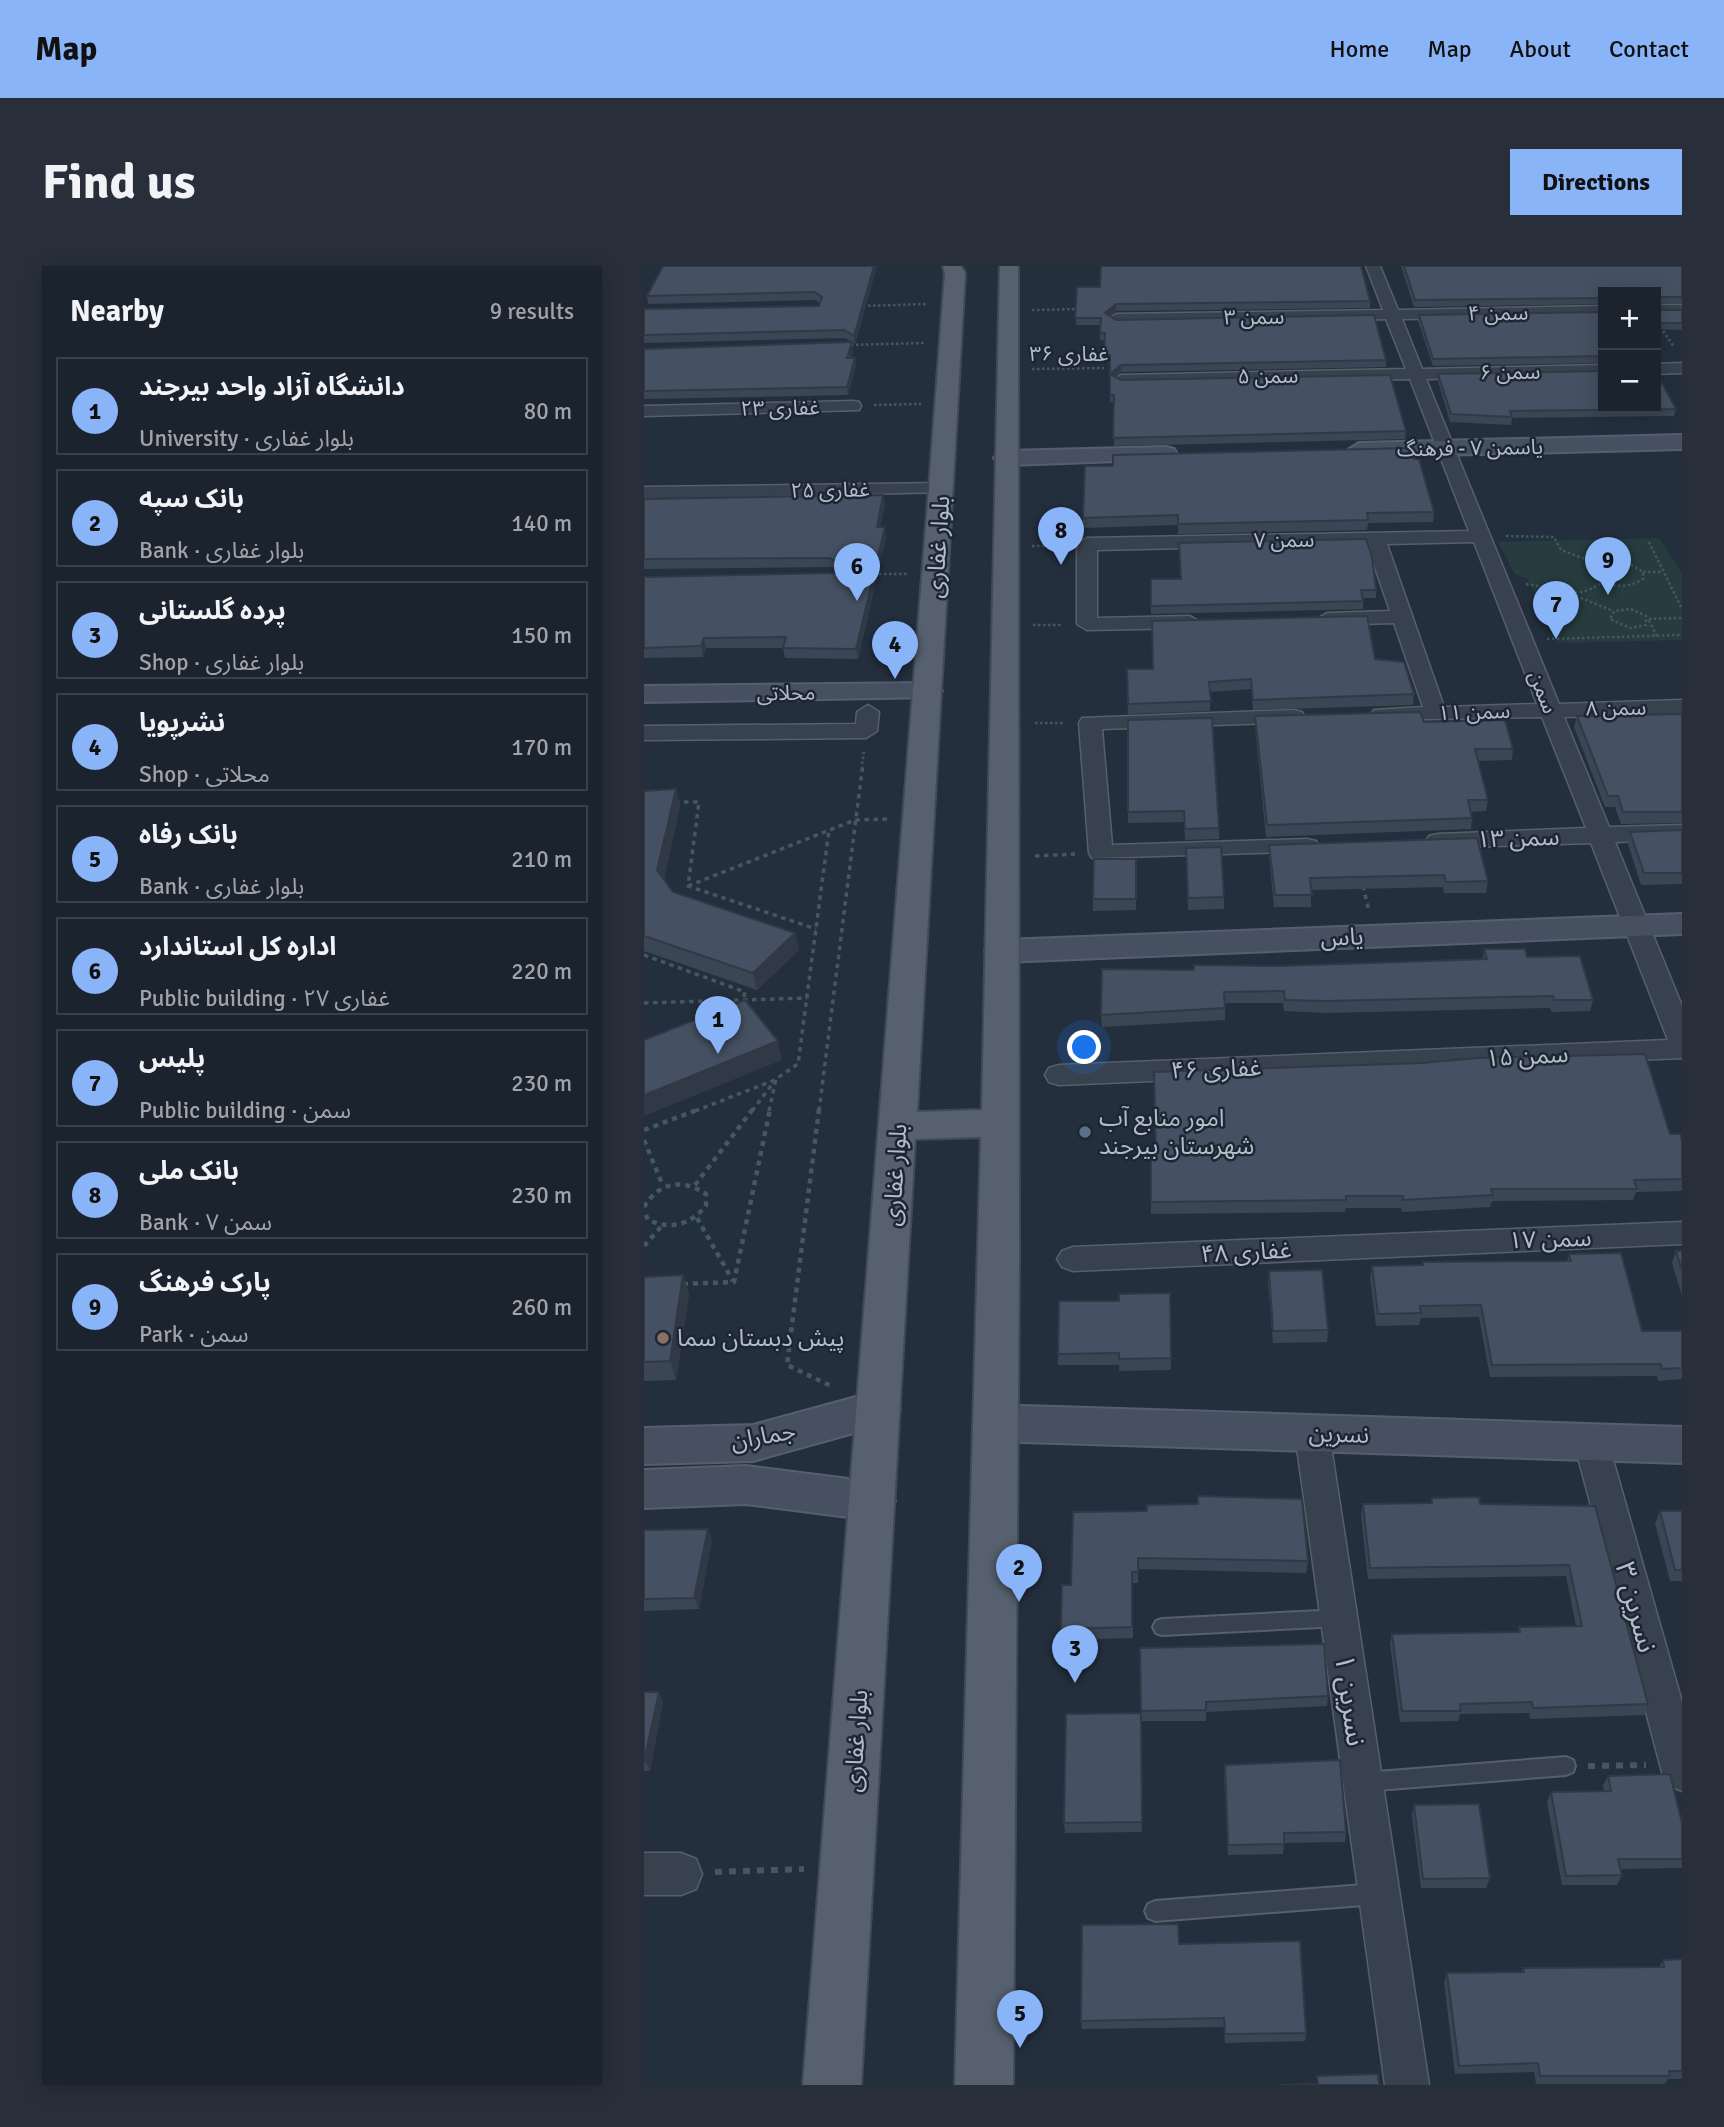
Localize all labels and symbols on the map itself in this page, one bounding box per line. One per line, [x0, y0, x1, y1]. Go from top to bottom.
street label: سمن ۴ [1467, 299, 1529, 327]
street label: سمن ۳ [1223, 303, 1285, 331]
street label: غفاری ۳۶ [1029, 341, 1109, 367]
street label: سمن ۶ [1479, 358, 1541, 386]
street label: سمن ۵ [1237, 362, 1299, 390]
street label: غفاری ۲۳ [740, 394, 820, 422]
street label: یاسمن ۷ - فرهنگ [1397, 434, 1543, 462]
street label: غفاری ۲۵ [790, 476, 870, 504]
street label: بلوار غفاری [919, 495, 957, 599]
pin: 8 [1038, 507, 1084, 565]
street label: سمن ۷ [1253, 526, 1315, 554]
pin: 9 [1585, 537, 1631, 595]
pin: 6 [834, 543, 880, 601]
pin: 7 [1533, 581, 1579, 639]
pin: 4 [872, 621, 918, 679]
street label: سمن [1523, 667, 1563, 717]
street label: محلاتی [756, 679, 816, 707]
street label: سمن ۸ [1585, 694, 1647, 722]
street label: سمن ۱۱ [1437, 698, 1511, 726]
street label: سمن ۱۳ [1476, 822, 1560, 854]
street label: یاس [1320, 921, 1364, 953]
pin: 1 [695, 996, 741, 1054]
your location [1067, 1030, 1101, 1064]
street label: سمن ۱۵ [1485, 1039, 1569, 1073]
street label: غفاری ۴۶ [1170, 1052, 1262, 1086]
place label: امور منابع آب شهرستان بیرجند [1099, 1103, 1254, 1161]
street label: بلوار غفاری [876, 1123, 914, 1227]
marker: امور منابع آب شهرستان بیرجند [1077, 1124, 1093, 1140]
street label: سمن ۱۷ [1508, 1223, 1592, 1255]
street label: غفاری ۴۸ [1200, 1235, 1292, 1269]
place label: پیش دبستان سما [677, 1323, 845, 1353]
marker: پیش دبستان سما [655, 1330, 671, 1346]
street label: جماران [728, 1416, 798, 1456]
street label: نسرین [1308, 1418, 1370, 1450]
pin: 2 [996, 1544, 1042, 1602]
street label: نسرین ۳ [1608, 1558, 1664, 1656]
pin: 3 [1052, 1625, 1098, 1683]
street label: نسرین ۱ [1327, 1652, 1373, 1748]
street label: بلوار غفاری [837, 1689, 875, 1793]
pin: 5 [997, 1990, 1043, 2048]

